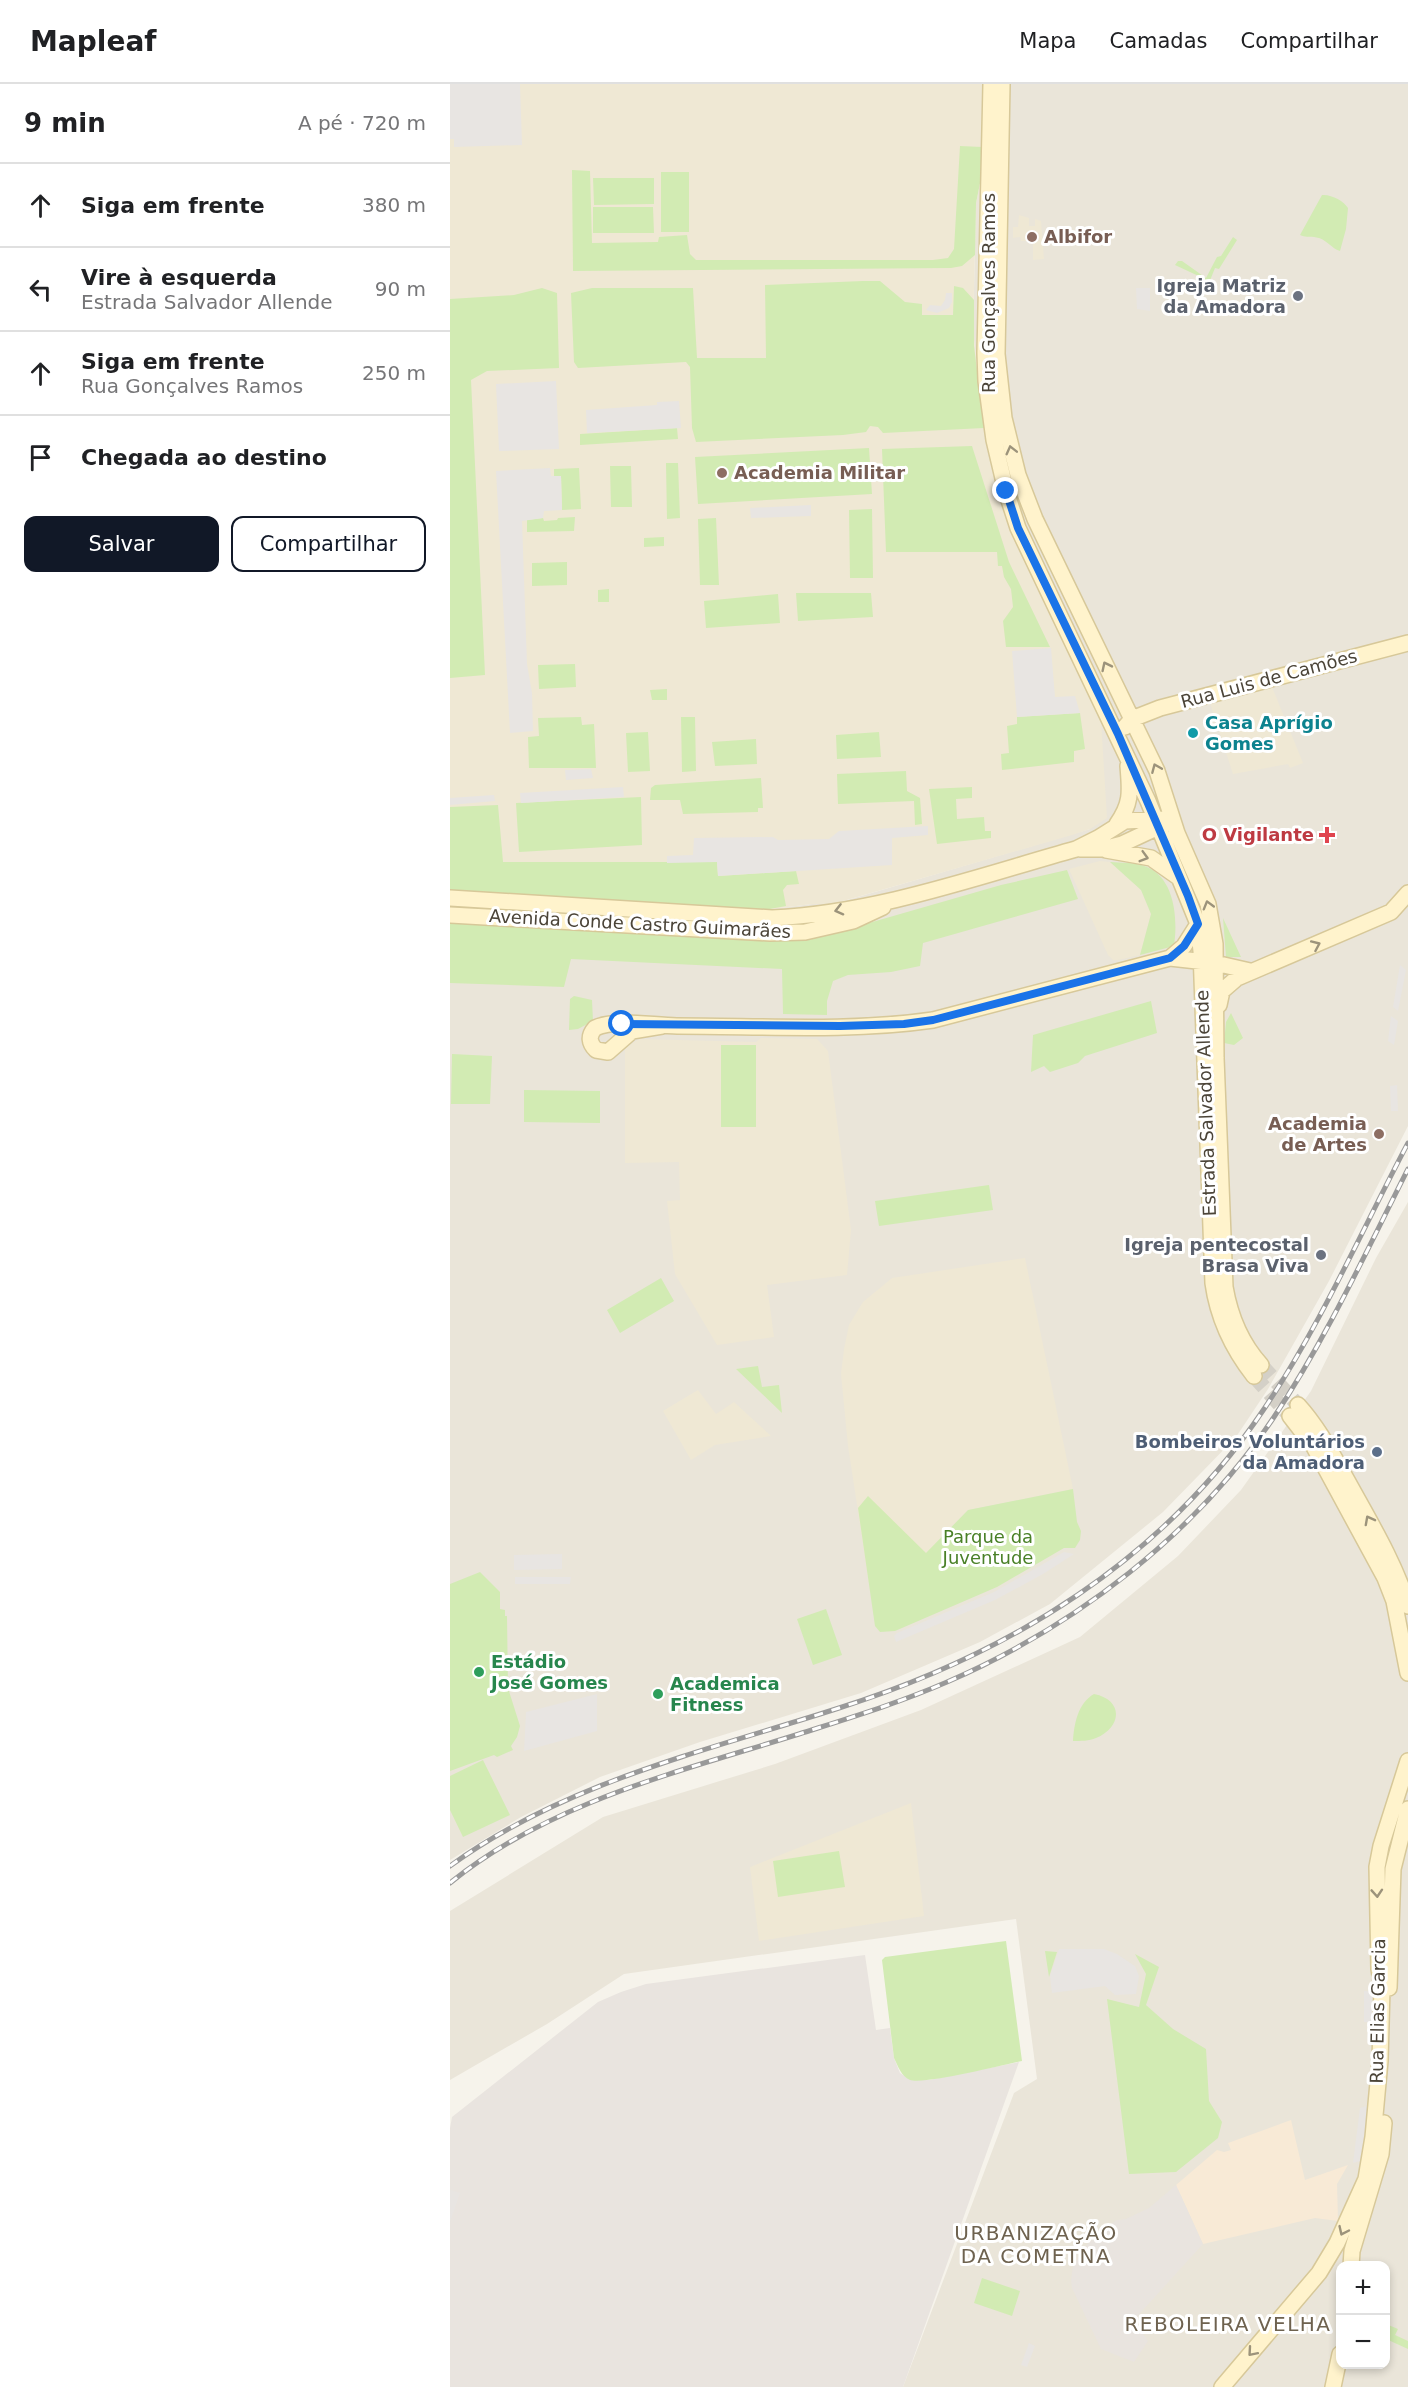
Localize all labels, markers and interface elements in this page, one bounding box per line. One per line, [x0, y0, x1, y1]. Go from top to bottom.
text: Mapleaf [30, 25, 156, 58]
text: Mapa [1019, 29, 1076, 53]
text: Camadas [1109, 29, 1207, 53]
text: Compartilhar [1240, 29, 1378, 53]
text: 9 min [24, 108, 106, 138]
text: A pé · 720 m [298, 111, 426, 135]
icon: ahead [24, 189, 57, 222]
text: Siga em frente [81, 193, 265, 218]
text: 380 m [362, 193, 426, 217]
street label: Rua Gonçalves Ramos [978, 193, 999, 393]
place label: Albifor [1044, 226, 1112, 247]
marker: Albifor [1025, 230, 1039, 244]
text: Vire à esquerda [81, 265, 277, 290]
icon: left [24, 273, 57, 306]
place label: Igreja Matriz da Amadora [1157, 275, 1286, 317]
text: 90 m [375, 277, 426, 301]
marker: Igreja Matriz da Amadora [1291, 289, 1305, 303]
text: Estrada Salvador Allende [81, 290, 333, 314]
text: Siga em frente [81, 349, 265, 374]
icon: ahead [24, 357, 57, 390]
text: 250 m [362, 361, 426, 385]
text: Rua Gonçalves Ramos [81, 374, 303, 398]
icon: arrive [24, 441, 57, 474]
text: Chegada ao destino [81, 445, 327, 470]
one-way arrow [1006, 445, 1019, 455]
place label: Academia Militar [734, 462, 905, 483]
marker: Academia Militar [715, 466, 729, 480]
route end [992, 477, 1018, 503]
button: Salvar [24, 516, 219, 572]
button: Compartilhar [231, 516, 426, 572]
street label: Rua Luis de Camões [1178, 645, 1359, 712]
one-way arrow [1102, 662, 1114, 673]
place label: Casa Aprígio Gomes [1205, 712, 1333, 754]
marker: Casa Aprígio Gomes [1186, 726, 1200, 740]
one-way arrow [1151, 763, 1163, 774]
place label: O Vigilante [1202, 824, 1314, 845]
marker: O Vigilante [1318, 826, 1336, 844]
one-way arrow [1138, 850, 1149, 862]
one-way arrow [1203, 900, 1215, 911]
one-way arrow [834, 902, 844, 915]
street label: Avenida Conde Castro Guimarães [488, 905, 792, 942]
one-way arrow [1310, 940, 1321, 952]
street label: Estrada Salvador Allende [1191, 990, 1220, 1217]
route start [608, 1010, 634, 1036]
place label: Academia de Artes [1268, 1113, 1367, 1155]
marker: Academia de Artes [1372, 1127, 1386, 1141]
place label: Igreja pentecostal Brasa Viva [1124, 1234, 1309, 1276]
marker: Igreja pentecostal Brasa Viva [1314, 1248, 1328, 1262]
place label: Bombeiros Voluntários da Amadora [1135, 1431, 1365, 1473]
marker: Bombeiros Voluntários da Amadora [1370, 1445, 1384, 1459]
one-way arrow [1364, 1515, 1376, 1526]
park label: Parque da Juventude [942, 1526, 1033, 1568]
place label: Estádio José Gomes [489, 1651, 608, 1693]
marker: Estádio José Gomes [472, 1665, 486, 1679]
place label: Academica Fitness [670, 1673, 780, 1715]
marker: Academica Fitness [651, 1687, 665, 1701]
one-way arrow [1371, 1888, 1384, 1897]
street label: Rua Elias Garcia [1366, 1938, 1389, 2084]
district label: URBANIZAÇÃO DA COMETNA [954, 2221, 1118, 2268]
one-way arrow [1338, 2225, 1350, 2236]
map controls [1336, 2261, 1390, 2369]
button: + [1336, 2261, 1390, 2315]
district label: REBOLEIRA VELHA [1124, 2312, 1332, 2336]
button: − [1336, 2315, 1390, 2369]
one-way arrow [1248, 2345, 1259, 2356]

